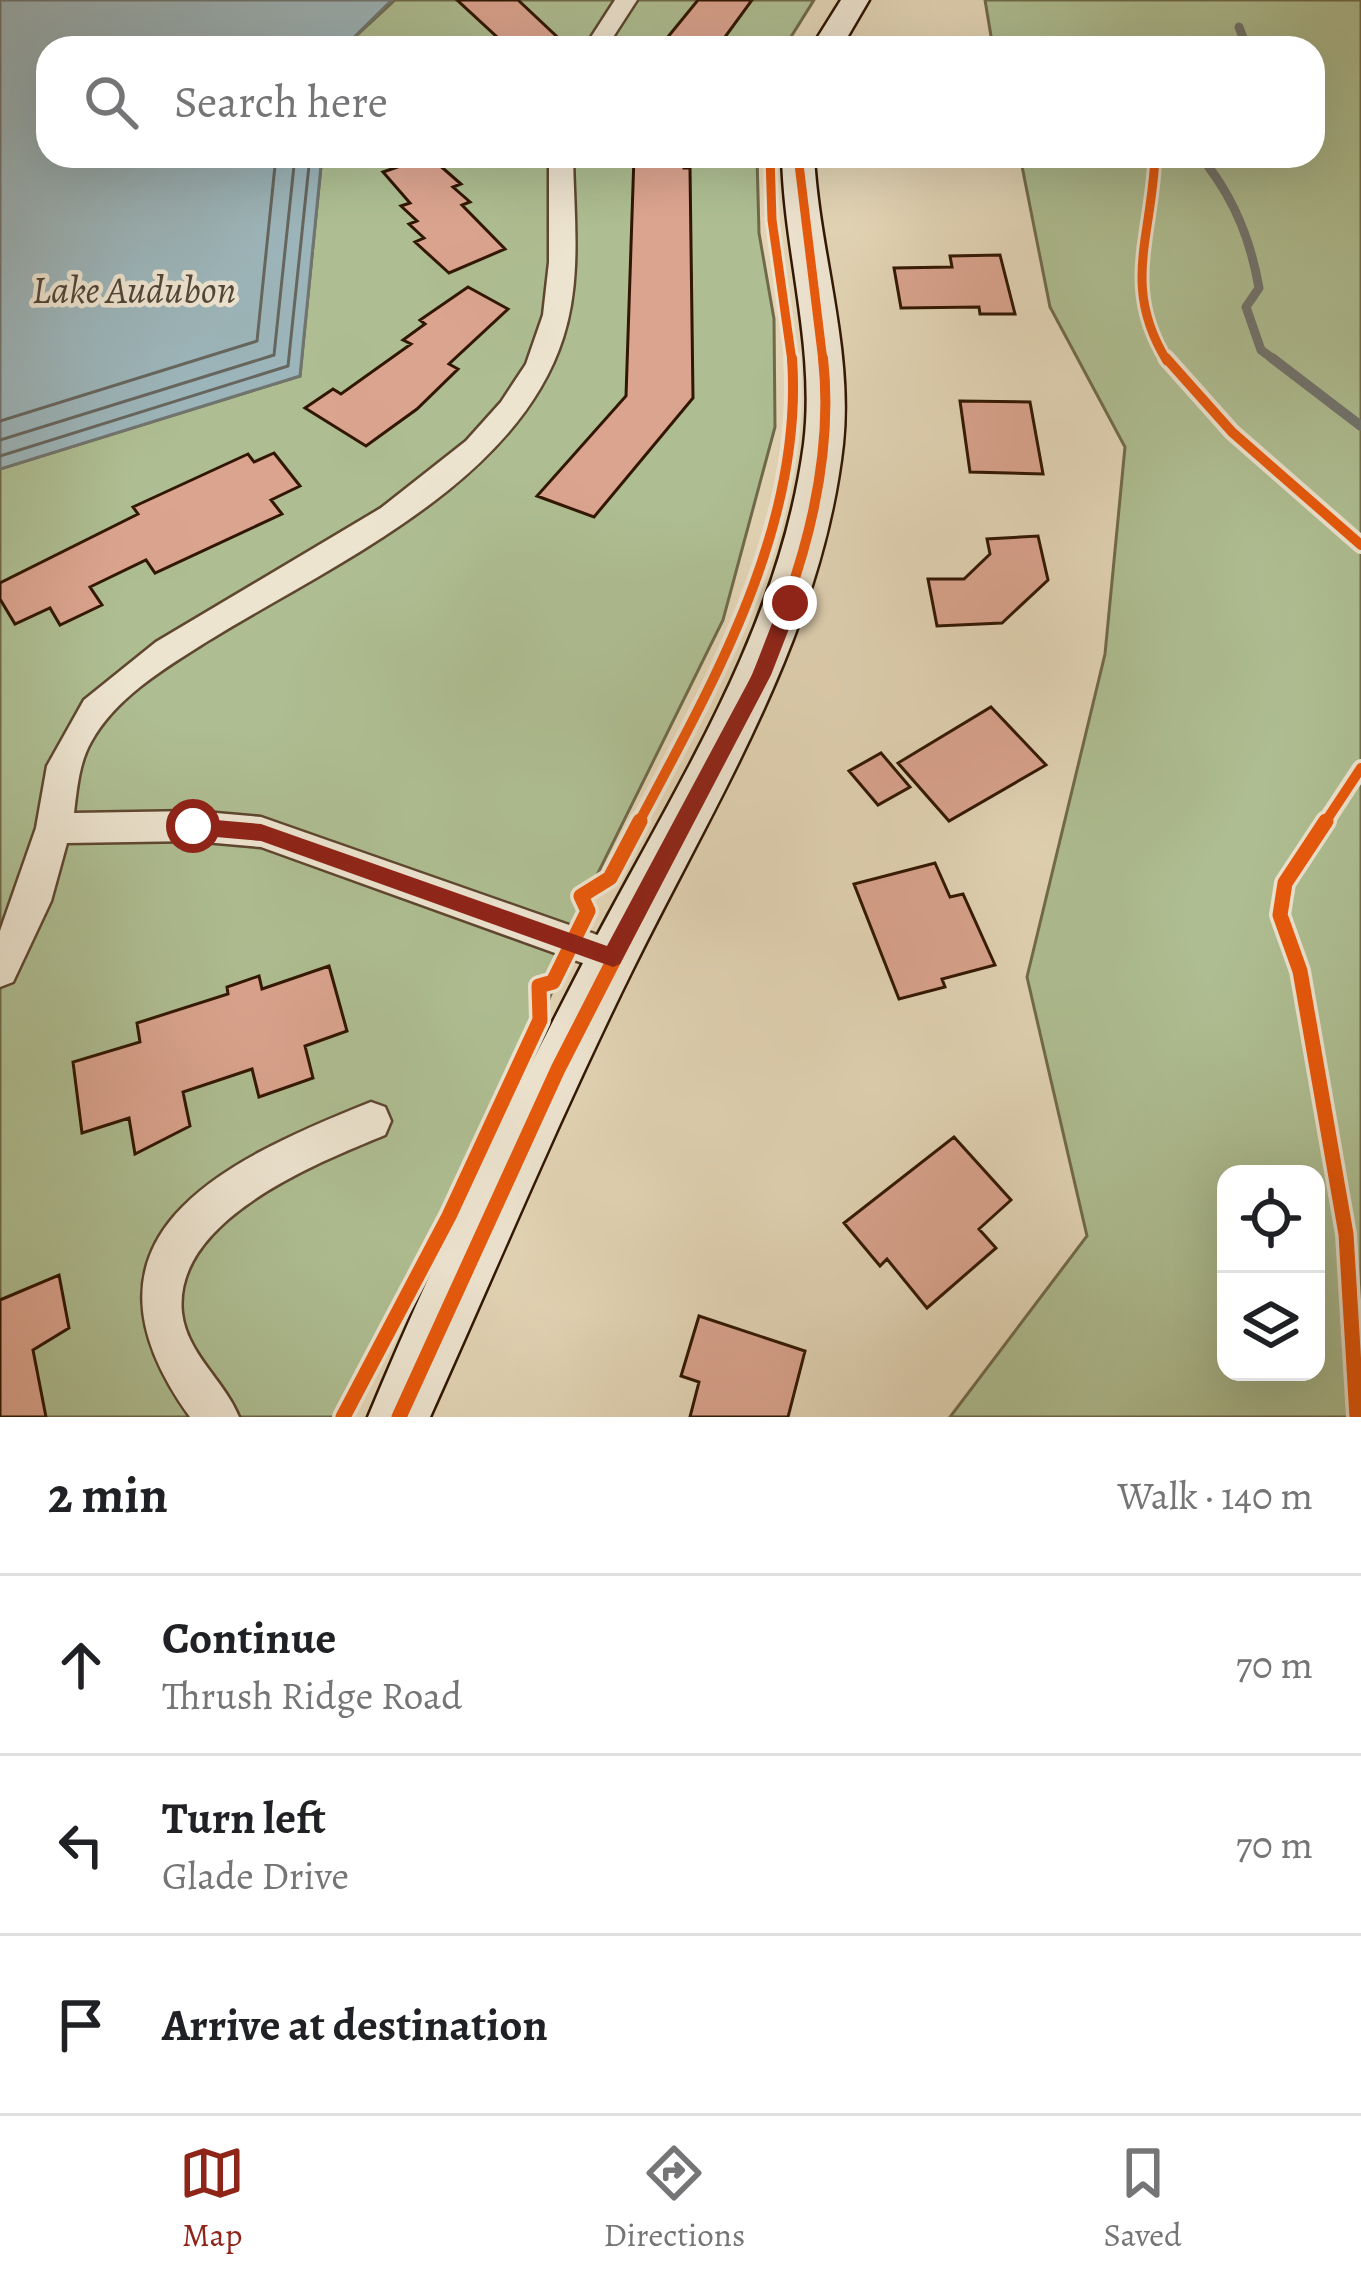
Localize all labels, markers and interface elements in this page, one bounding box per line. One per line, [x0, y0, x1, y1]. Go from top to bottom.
search box [36, 36, 1325, 168]
icon: search [78, 69, 144, 135]
text: Search here [174, 71, 388, 133]
water label: Lake Audubon [32, 263, 236, 316]
route end [763, 576, 817, 630]
route start [166, 799, 220, 853]
map controls [1217, 1165, 1325, 1381]
button: locate [1217, 1165, 1325, 1273]
button: layers [1217, 1273, 1325, 1381]
text: 2 min [48, 1460, 168, 1530]
text: Walk · 140 m [1118, 1469, 1313, 1522]
text: Continue [162, 1607, 336, 1669]
icon: ahead [48, 1632, 114, 1698]
text: 70 m [1236, 1638, 1313, 1691]
text: Thrush Ridge Road [162, 1669, 462, 1722]
text: Turn left [162, 1787, 326, 1849]
icon: left [48, 1812, 114, 1878]
text: 70 m [1236, 1818, 1313, 1871]
text: Glade Drive [162, 1849, 349, 1902]
icon: arrive [48, 1992, 114, 2058]
text: Arrive at destination [162, 1994, 548, 2056]
tab: Map [179, 2140, 245, 2257]
tab: Directions [604, 2140, 745, 2257]
tab: Saved [1104, 2140, 1182, 2257]

